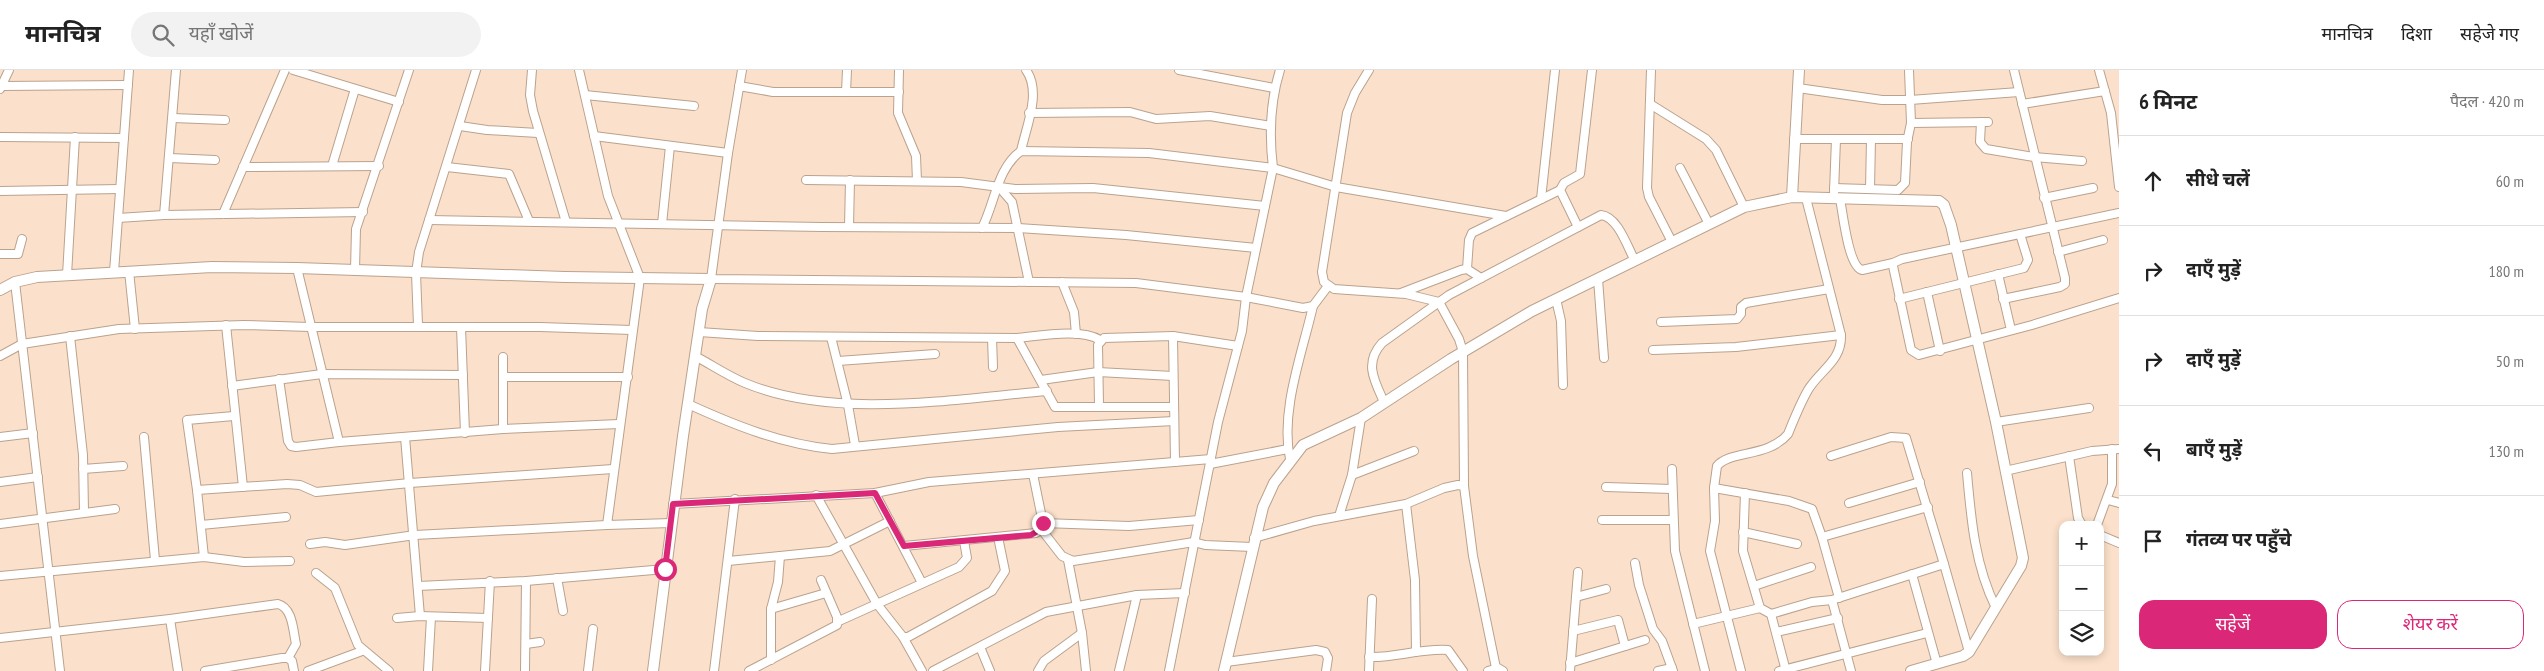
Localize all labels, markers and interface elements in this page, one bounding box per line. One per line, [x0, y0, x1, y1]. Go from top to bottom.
search box [131, 12, 481, 57]
text: मानचित्र [25, 18, 101, 49]
icon: search [149, 21, 177, 49]
text: यहाँ खोजें [189, 21, 253, 45]
text: मानचित्र [2321, 22, 2373, 45]
text: दिशा [2401, 22, 2432, 45]
text: सहेजे गए [2460, 22, 2519, 45]
text: 6 मिनट [2139, 88, 2197, 115]
text: पैदल · 420 m [2450, 91, 2524, 111]
icon: ahead [2139, 167, 2167, 195]
text: सीधे चलें [2186, 167, 2250, 191]
text: 60 m [2496, 171, 2524, 191]
icon: right [2139, 257, 2167, 285]
text: दाएँ मुड़ें [2186, 257, 2241, 281]
text: 180 m [2489, 261, 2524, 281]
icon: right [2139, 347, 2167, 375]
text: दाएँ मुड़ें [2186, 347, 2241, 371]
text: 50 m [2496, 351, 2524, 371]
icon: left [2139, 437, 2167, 465]
text: बाएँ मुड़ें [2186, 437, 2242, 461]
text: 130 m [2489, 441, 2524, 461]
route end [1032, 512, 1055, 535]
map controls [2059, 521, 2104, 656]
button: + [2059, 521, 2104, 566]
icon: arrive [2139, 527, 2167, 555]
text: गंतव्य पर पहुँचे [2186, 527, 2291, 551]
route start [654, 558, 677, 581]
button: − [2059, 566, 2104, 611]
button: सहेजें [2139, 600, 2327, 649]
button: शेयर करें [2337, 600, 2524, 649]
button: layers [2059, 611, 2104, 656]

